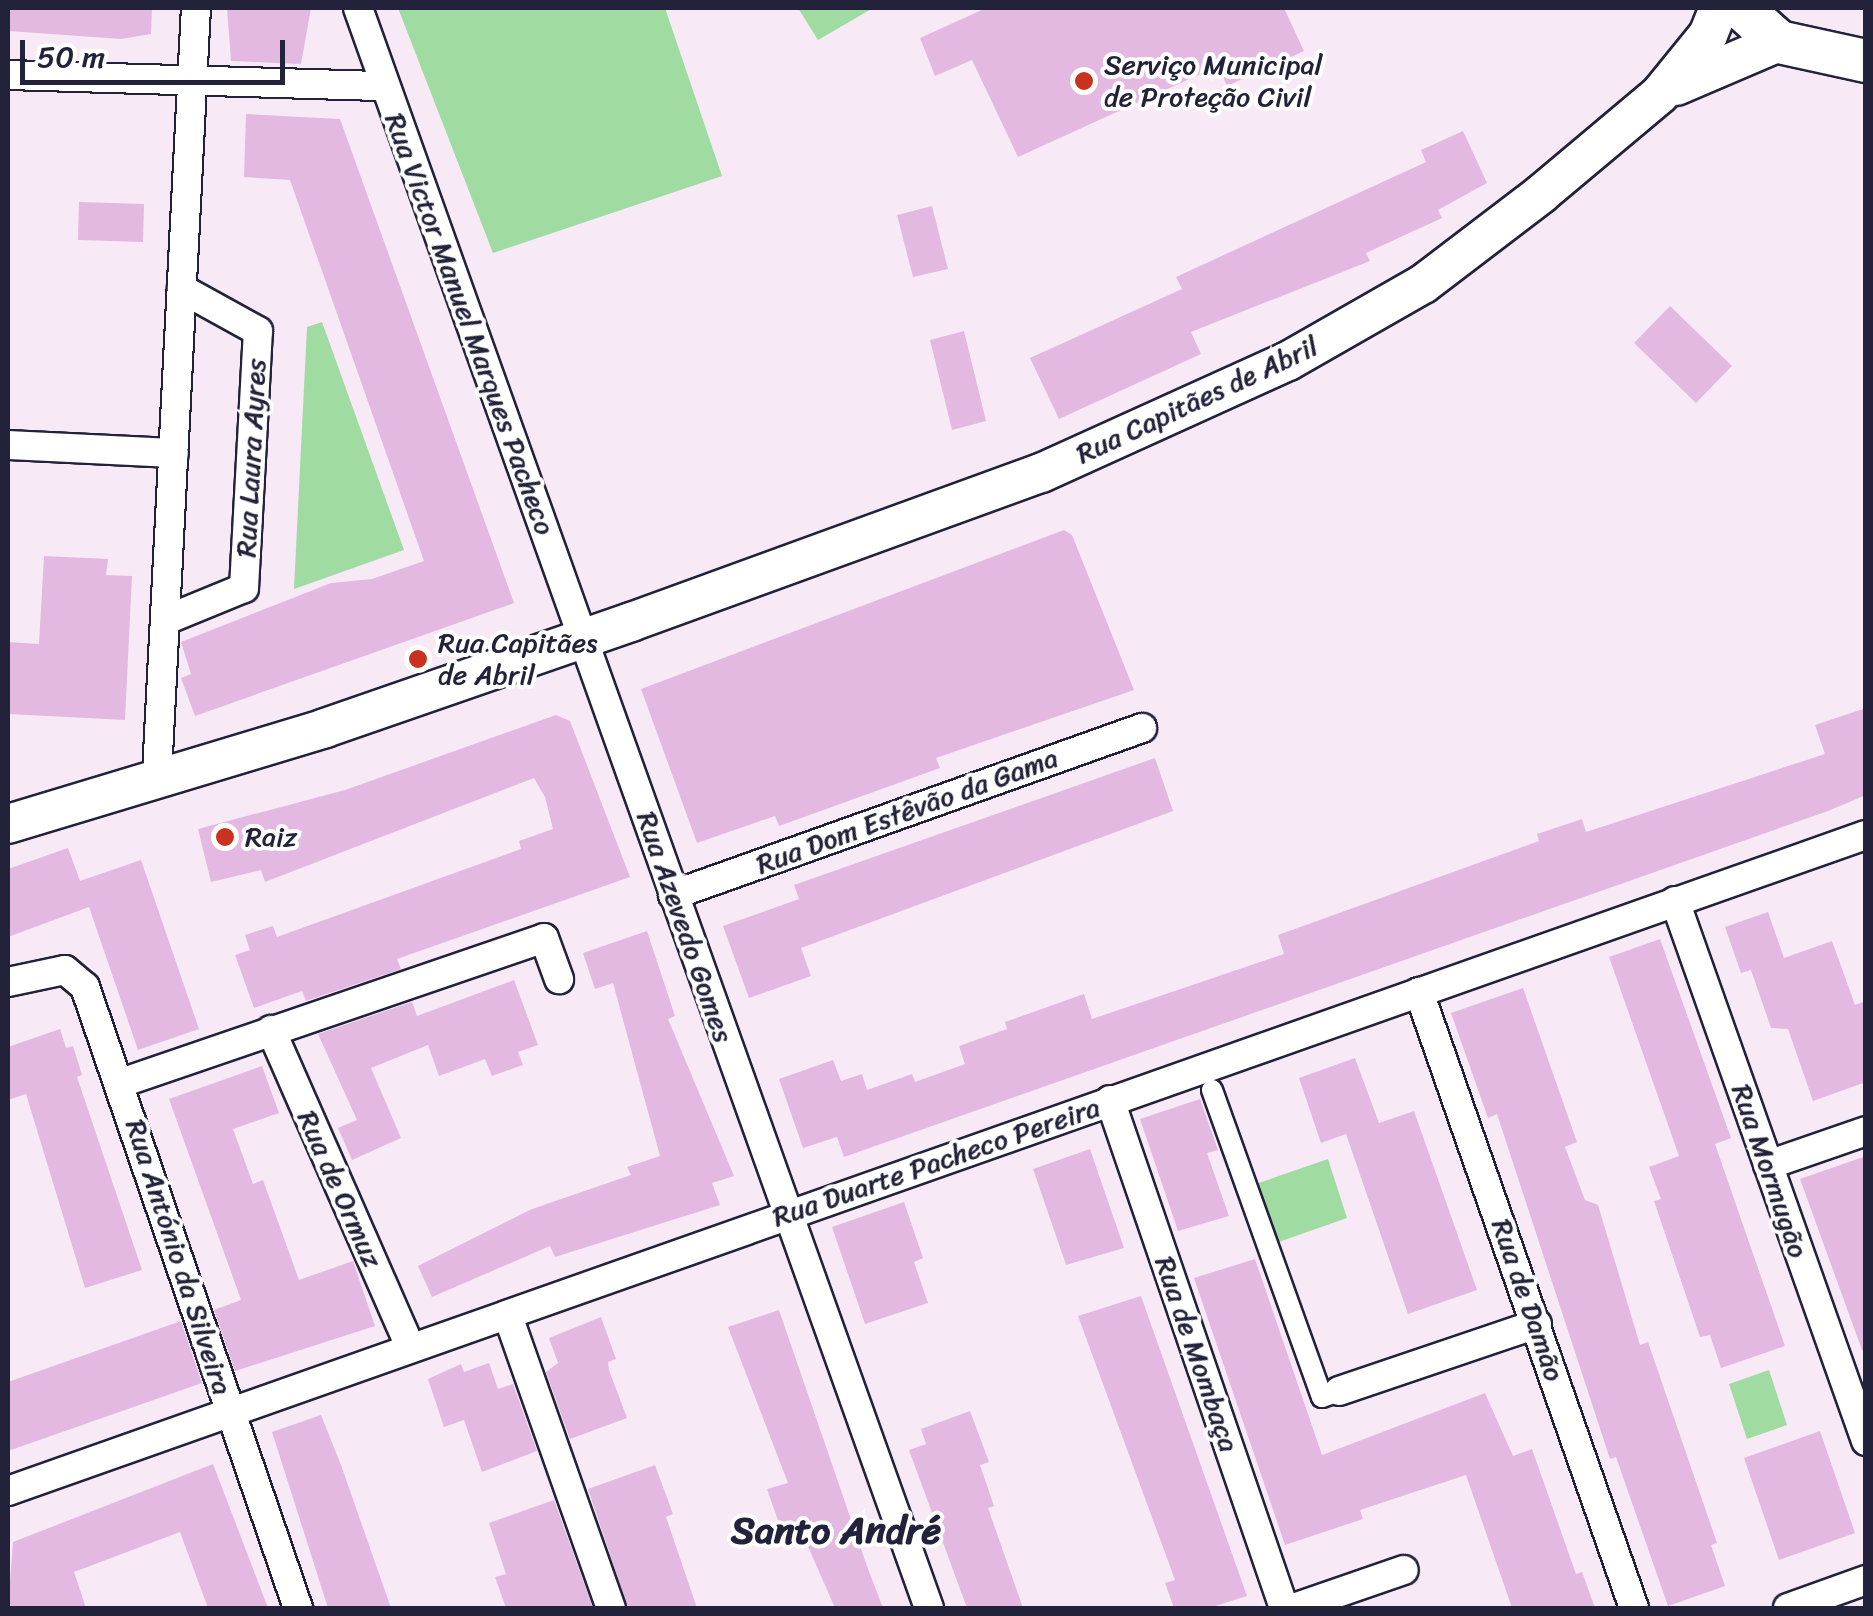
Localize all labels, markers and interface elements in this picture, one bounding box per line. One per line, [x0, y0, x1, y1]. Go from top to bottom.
scale bar [25, 20, 290, 82]
text: 50 m [37, 30, 105, 84]
place label: Serviço Municipal de Proteção Civil [1104, 48, 1323, 114]
marker: Serviço Municipal de Proteção Civil [1073, 70, 1095, 92]
street label: Rua Victor Manuel Marques Pacheco [378, 110, 562, 538]
street label: Rua Capitães de Abril [1071, 329, 1323, 471]
street label: Rua Laura Ayres [229, 358, 273, 558]
place label: Rua Capitães de Abril [438, 626, 597, 692]
marker: Rua Capitães de Abril [407, 648, 429, 670]
street label: Rua Dom Estêvão da Gama [751, 741, 1063, 881]
street label: Rua Azevedo Gomes [630, 807, 740, 1047]
place label: Raiz [245, 820, 297, 854]
marker: Raiz [214, 826, 236, 848]
street label: Rua Mormugão [1725, 1080, 1815, 1262]
street label: Rua Duarte Pacheco Pereira [768, 1090, 1104, 1234]
street label: Rua de Ormuz [290, 1105, 390, 1273]
street label: Rua António da Silveira [119, 1115, 239, 1399]
street label: Rua de Damão [1484, 1214, 1572, 1386]
street label: Rua de Mombaça [1148, 1251, 1246, 1457]
district label: Santo André [731, 1508, 941, 1554]

